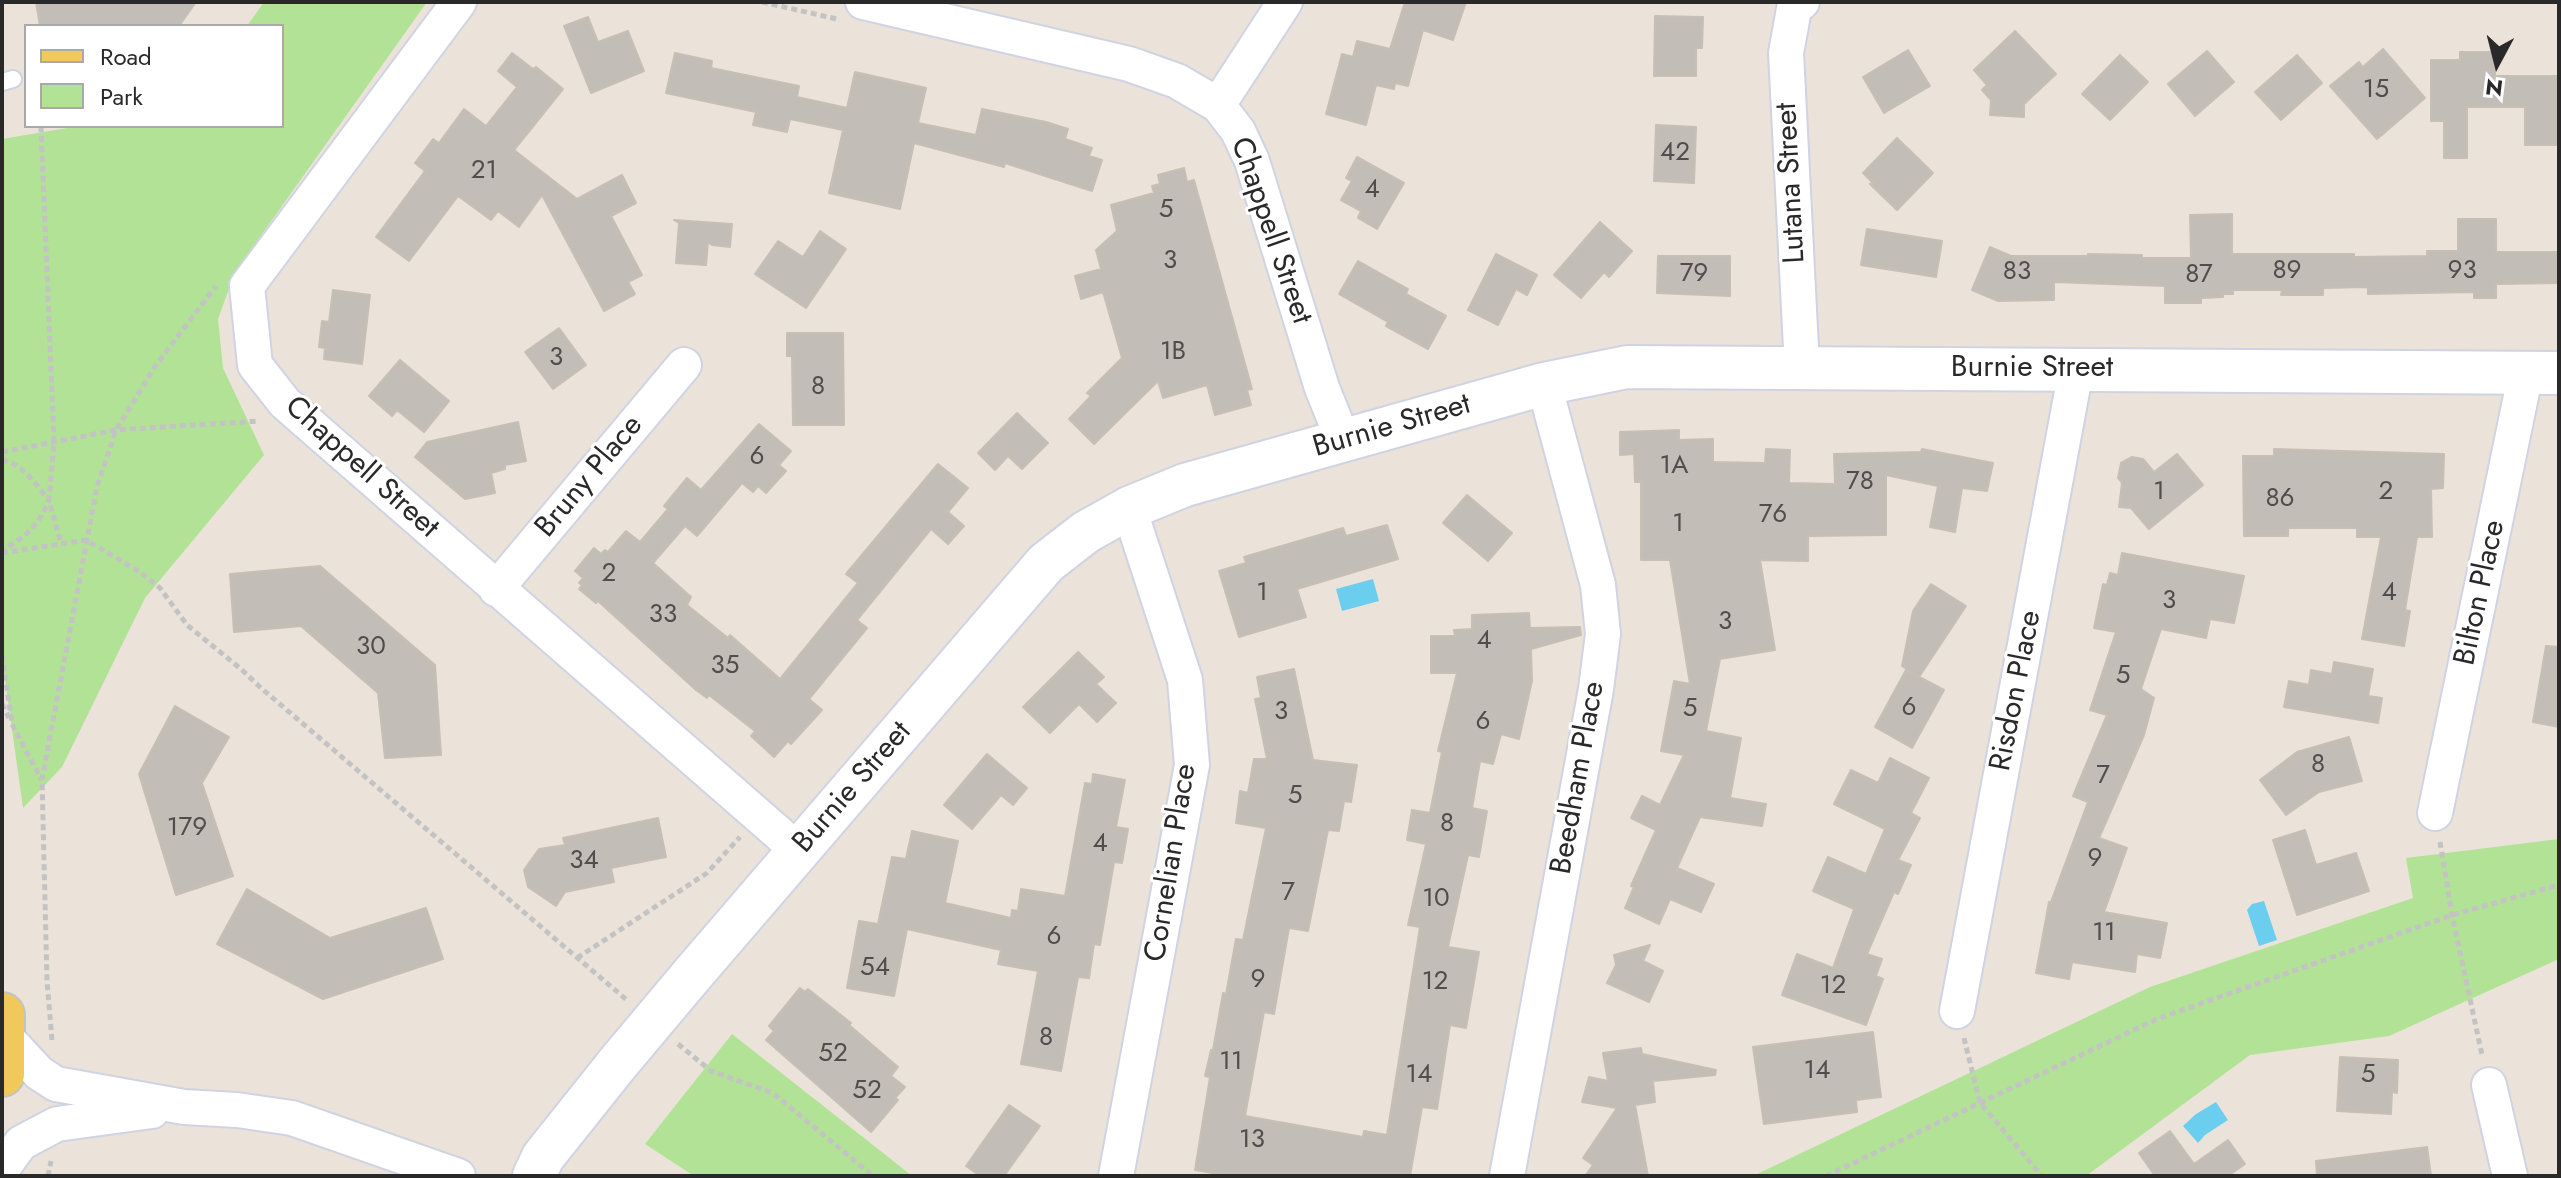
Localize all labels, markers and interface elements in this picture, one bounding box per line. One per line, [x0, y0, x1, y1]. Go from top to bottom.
legend [24, 24, 284, 128]
north arrow [2457, 24, 2537, 104]
text: Road [100, 39, 152, 74]
text: N [2483, 71, 2505, 105]
house number: 15 [2363, 75, 2389, 107]
text: Park [100, 79, 143, 114]
street label: Lutana Street [1770, 102, 1814, 264]
street label: Chappell Street [1221, 133, 1319, 329]
house number: 42 [1660, 138, 1690, 170]
house number: 21 [471, 156, 497, 188]
house number: 4 [1364, 175, 1380, 207]
house number: 5 [1159, 195, 1173, 227]
house number: 3 [1163, 246, 1177, 278]
house number: 89 [2272, 256, 2302, 288]
house number: 93 [2447, 256, 2477, 288]
house number: 83 [2003, 257, 2031, 289]
house number: 79 [1680, 259, 1708, 291]
house number: 87 [2185, 260, 2213, 292]
house number: 1B [1160, 337, 1186, 369]
house number: 3 [549, 343, 563, 375]
street label: Burnie Street [1951, 351, 2113, 387]
house number: 8 [811, 372, 825, 404]
street label: Burnie Street [1309, 387, 1475, 467]
street label: Chappell Street [277, 389, 445, 547]
street label: Bruny Place [529, 409, 651, 545]
house number: 6 [750, 442, 764, 474]
house number: 1A [1660, 451, 1688, 483]
house number: 78 [1846, 467, 1874, 499]
house number: 1 [2153, 477, 2165, 509]
house number: 2 [2379, 477, 2393, 509]
house number: 86 [2265, 484, 2295, 516]
house number: 76 [1759, 500, 1787, 532]
house number: 1 [1672, 509, 1684, 541]
street label: Bilton Place [2448, 517, 2514, 669]
house number: 2 [602, 559, 616, 591]
house number: 1 [1256, 578, 1268, 610]
house number: 4 [2381, 578, 2397, 610]
house number: 3 [2162, 586, 2176, 618]
house number: 33 [649, 600, 677, 632]
house number: 3 [1718, 607, 1732, 639]
street label: Risdon Place [1984, 608, 2050, 774]
house number: 4 [1476, 626, 1492, 658]
house number: 30 [356, 632, 386, 664]
house number: 35 [711, 651, 739, 683]
house number: 5 [2116, 661, 2130, 693]
street label: Beedham Place [1544, 679, 1614, 877]
house number: 6 [1902, 693, 1916, 725]
house number: 5 [1683, 694, 1697, 726]
house number: 3 [1274, 697, 1288, 729]
house number: 6 [1476, 707, 1490, 739]
street label: Burnie Street [786, 715, 920, 861]
house number: 8 [2311, 750, 2325, 782]
street label: Cornelian Place [1139, 761, 1205, 965]
house number: 7 [2096, 761, 2110, 793]
house number: 5 [1288, 781, 1302, 813]
house number: 8 [1440, 809, 1454, 841]
house number: 179 [167, 813, 207, 845]
house number: 4 [1092, 829, 1108, 861]
house number: 9 [2088, 844, 2102, 876]
house number: 34 [569, 846, 599, 878]
house number: 7 [1281, 878, 1295, 910]
house number: 10 [1422, 884, 1450, 916]
house number: 11 [2092, 918, 2116, 950]
house number: 6 [1047, 922, 1061, 954]
house number: 54 [860, 953, 890, 985]
house number: 9 [1251, 965, 1265, 997]
house number: 12 [1422, 967, 1448, 999]
house number: 12 [1820, 971, 1846, 1003]
house number: 8 [1039, 1023, 1053, 1055]
house number: 52 [818, 1039, 848, 1071]
house number: 11 [1219, 1047, 1243, 1079]
house number: 14 [1804, 1056, 1830, 1088]
house number: 14 [1406, 1060, 1432, 1092]
house number: 5 [2361, 1060, 2375, 1092]
house number: 52 [852, 1076, 882, 1108]
house number: 13 [1239, 1125, 1265, 1157]

